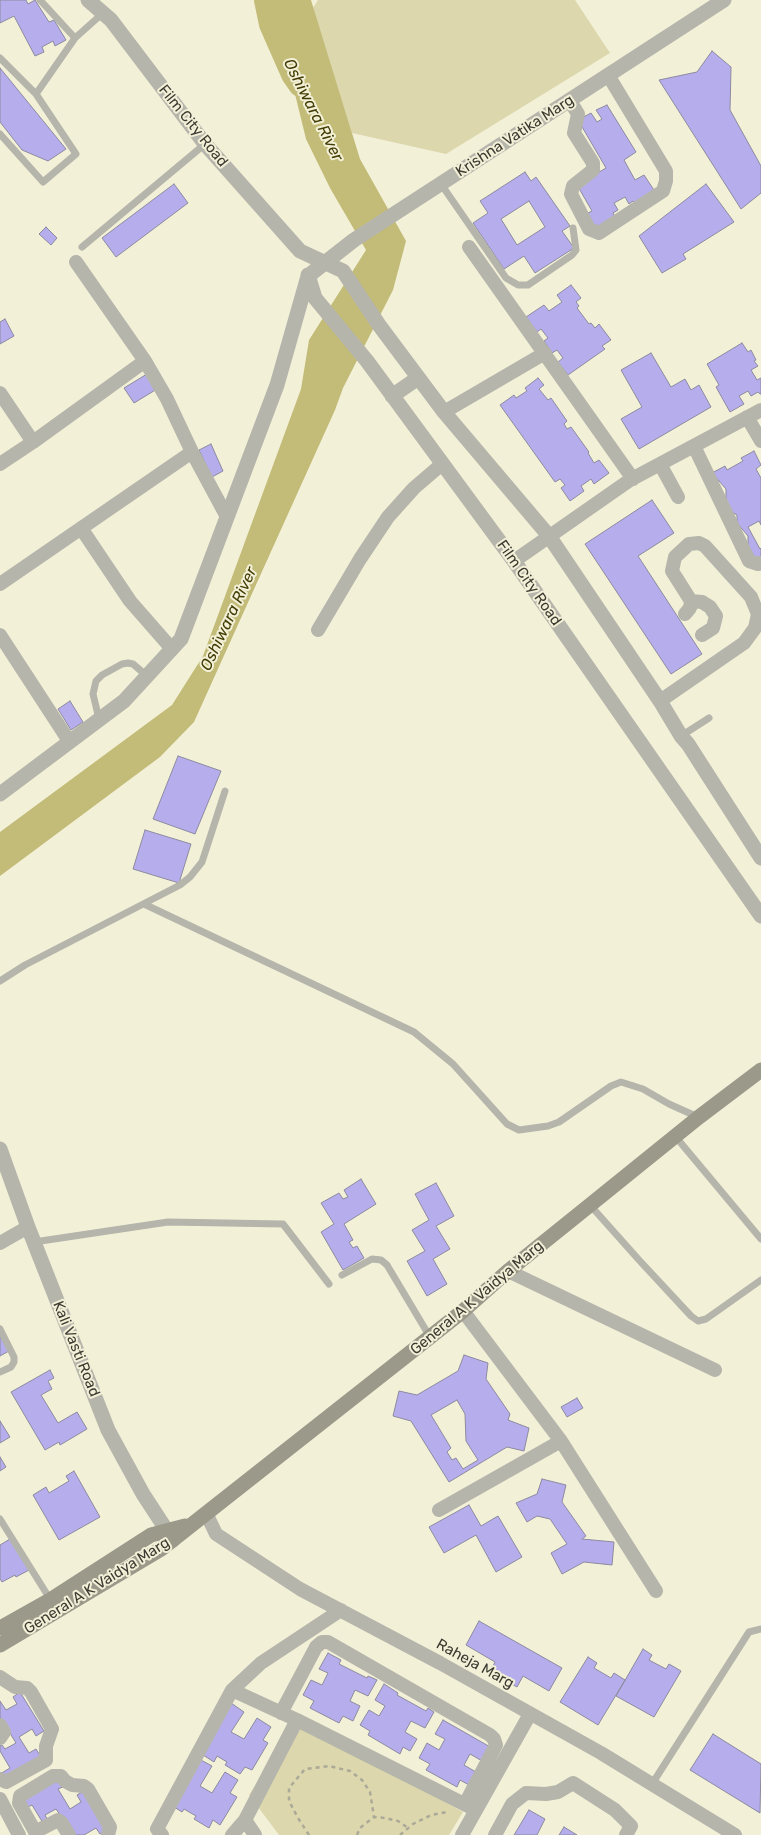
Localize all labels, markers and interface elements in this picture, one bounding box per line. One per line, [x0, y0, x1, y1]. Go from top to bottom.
water label: Oshiwara River [279, 56, 347, 164]
street label: Film City Road [155, 81, 231, 171]
street label: Krishna Vatika Marg [453, 91, 577, 181]
street label: Film City Road [493, 537, 565, 629]
water label: Oshiwara River [197, 564, 261, 674]
street label: General A K Vaidya Marg [407, 1237, 547, 1359]
street label: Kali Vasti Road [49, 1298, 103, 1400]
street label: General A K Vaidya Marg [21, 1534, 173, 1638]
street label: Raheja Marg [433, 1635, 517, 1693]

